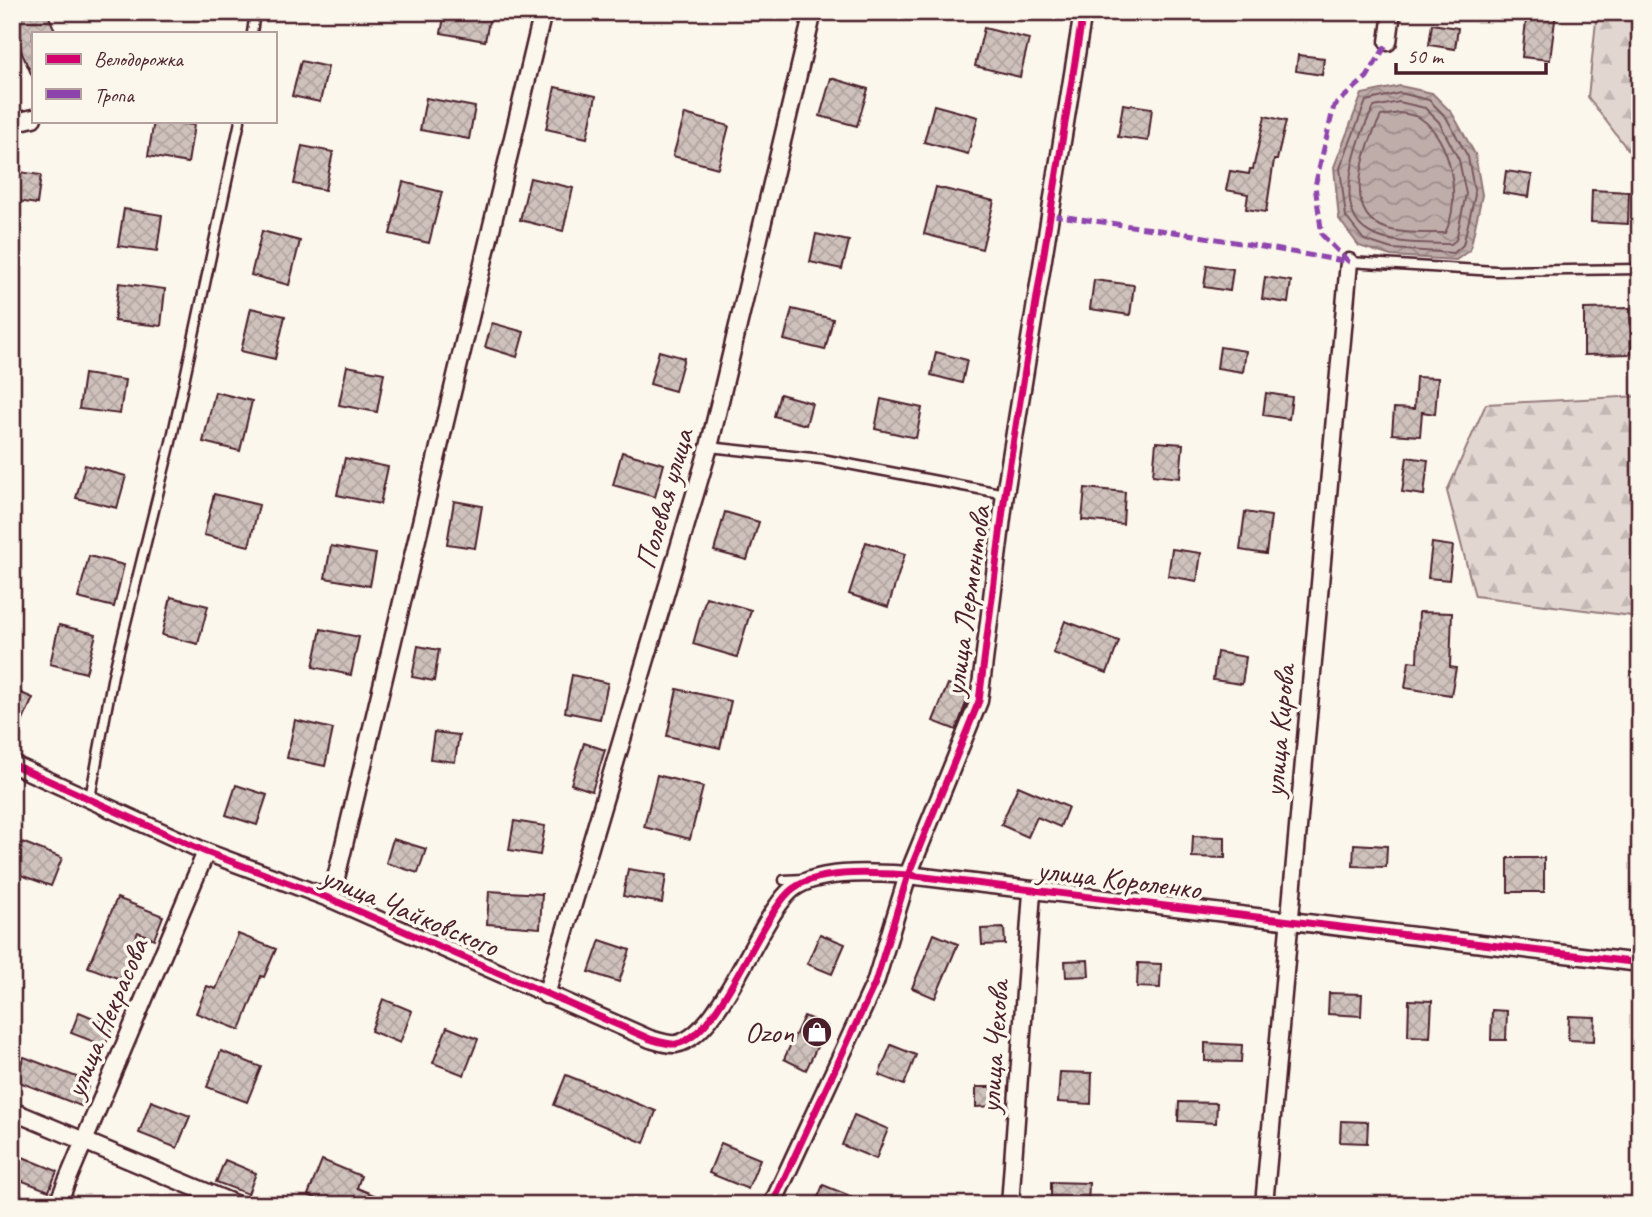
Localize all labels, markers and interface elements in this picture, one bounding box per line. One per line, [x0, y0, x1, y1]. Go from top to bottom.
legend [32, 32, 276, 122]
scale bar [1396, 32, 1547, 76]
text: 50 m [1407, 43, 1445, 69]
text: Велодорожка [94, 46, 184, 72]
text: Тропа [94, 82, 135, 108]
street label: Полевая улица [626, 423, 703, 573]
street label: улица Лермонтова [935, 502, 999, 700]
street label: улица Кирова [1254, 661, 1304, 801]
street label: улица Короленко [1033, 850, 1204, 908]
street label: улица Чайковского [314, 856, 505, 966]
street label: улица Некрасова [55, 931, 157, 1105]
street label: улица Чехова [970, 977, 1018, 1116]
place label: Ozon [745, 1013, 794, 1051]
shop icon: Ozon [800, 1015, 834, 1049]

